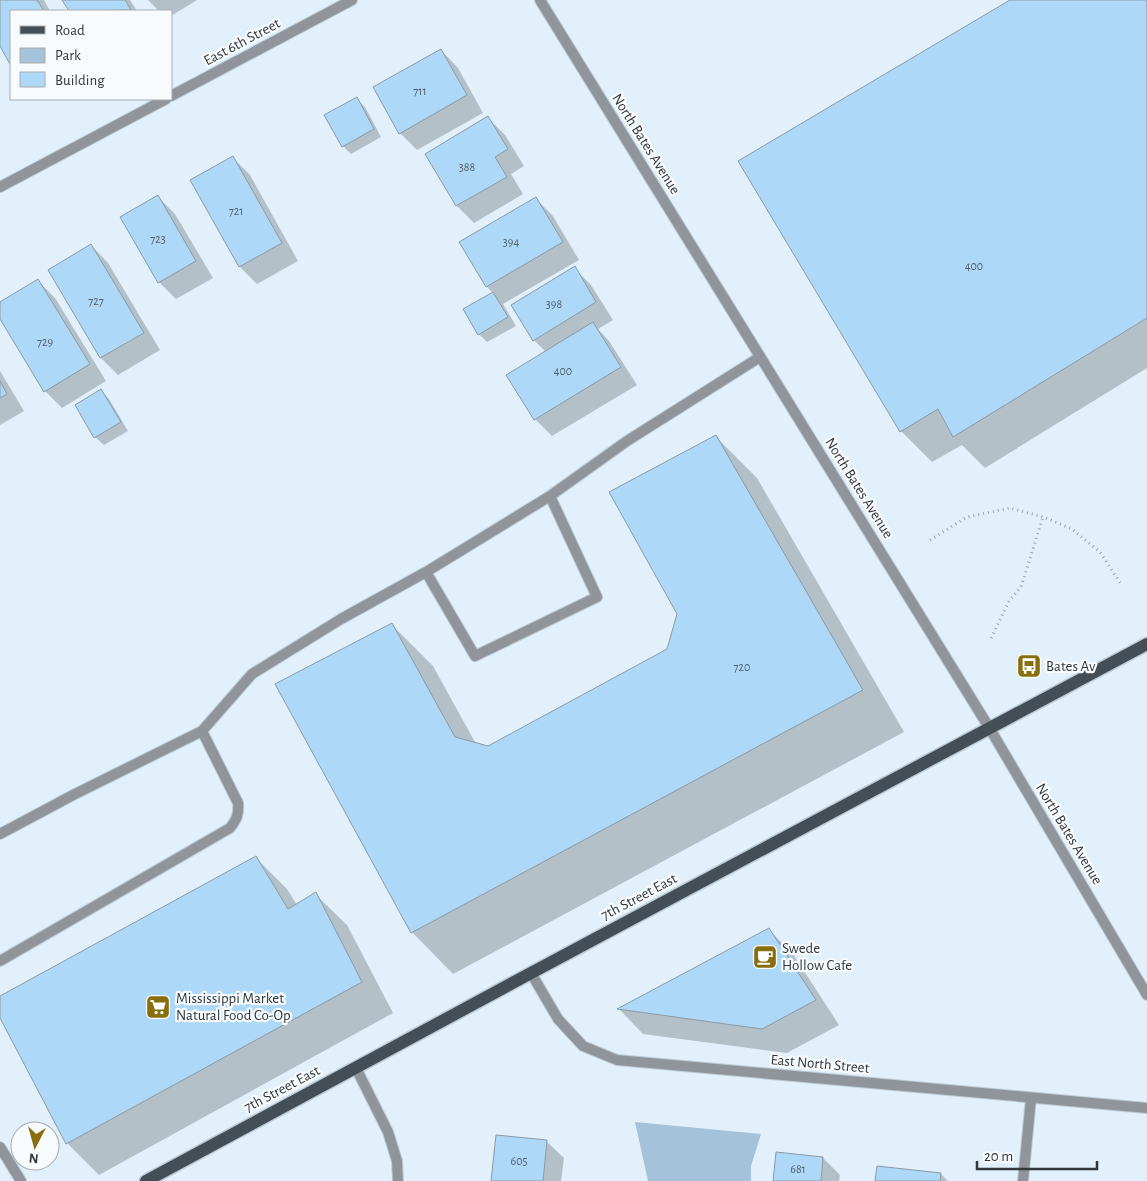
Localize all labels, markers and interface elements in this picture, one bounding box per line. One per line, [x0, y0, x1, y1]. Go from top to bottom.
legend [10, 10, 172, 100]
street label: East 6th Street [201, 16, 283, 68]
text: Road [55, 23, 85, 38]
text: Park [55, 48, 81, 63]
text: Building [55, 73, 105, 88]
house number: 711 [413, 85, 427, 97]
street label: North Bates Avenue [609, 91, 683, 197]
house number: 388 [459, 161, 475, 173]
house number: 721 [229, 205, 243, 217]
house number: 723 [150, 233, 166, 245]
house number: 394 [503, 236, 519, 248]
house number: 400 [965, 260, 983, 272]
house number: 727 [88, 295, 104, 307]
house number: 398 [546, 298, 562, 310]
house number: 729 [37, 336, 53, 348]
house number: 400 [554, 365, 572, 377]
street label: North Bates Avenue [822, 435, 896, 541]
bus stop icon: Bates Av [1016, 653, 1042, 679]
place label: Bates Av [1046, 659, 1096, 674]
house number: 720 [734, 661, 750, 673]
street label: North Bates Avenue [1033, 781, 1105, 887]
street label: 7th Street East [599, 871, 679, 923]
place label: Swede Hollow Cafe [782, 941, 852, 973]
cafe icon: Swede Hollow Cafe [752, 944, 778, 970]
place label: Mississippi Market Natural Food Co-Op [176, 991, 291, 1023]
supermarket icon: Mississippi Market Natural Food Co-Op [145, 994, 171, 1020]
street label: East North Street [770, 1052, 870, 1076]
street label: 7th Street East [242, 1063, 322, 1115]
north arrow [10, 1121, 60, 1171]
scale bar [977, 1138, 1097, 1170]
text: 20 m [984, 1149, 1013, 1164]
text: N [28, 1150, 39, 1165]
house number: 605 [511, 1155, 528, 1167]
house number: 681 [790, 1163, 806, 1175]

